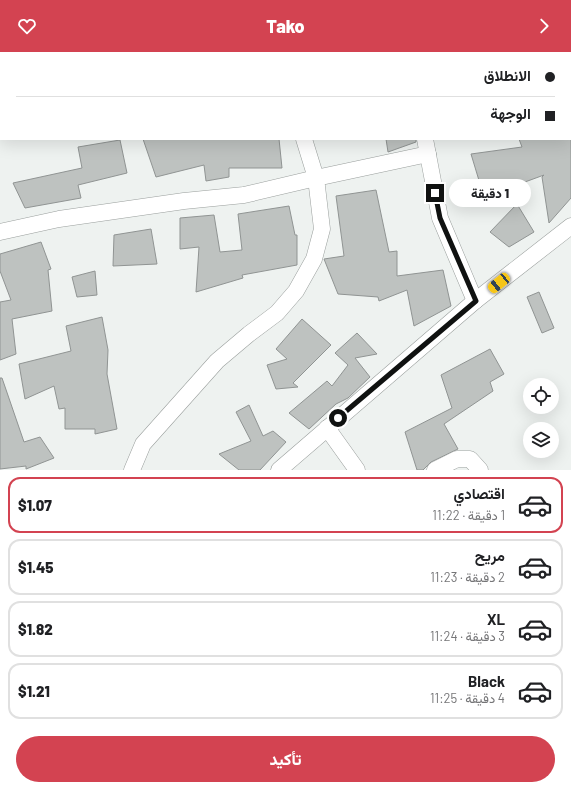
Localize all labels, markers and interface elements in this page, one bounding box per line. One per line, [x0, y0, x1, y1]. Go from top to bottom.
icon: heart [16, 15, 38, 37]
text: Tako [266, 15, 305, 37]
icon: forward [533, 15, 555, 37]
text: الانطلاق [484, 66, 531, 84]
text: الوجهة [490, 104, 531, 122]
callout: 1 دقيقة [449, 179, 531, 207]
route end [426, 184, 444, 202]
text: 1 دقيقة [471, 185, 509, 201]
car [486, 271, 512, 295]
map controls [523, 378, 559, 458]
button: locate [523, 378, 559, 414]
route start [329, 409, 347, 427]
button: layers [523, 422, 559, 458]
text: اقتصادي [453, 484, 505, 502]
icon: car [517, 487, 553, 523]
text: $1.07 [18, 496, 52, 514]
text: 1 دقيقة · 11:22 [432, 507, 505, 523]
text: مريح [475, 546, 505, 564]
icon: car [517, 549, 553, 585]
text: $1.45 [18, 558, 54, 576]
text: 2 دقيقة · 11:23 [430, 569, 505, 585]
text: XL [487, 610, 505, 628]
icon: car [517, 611, 553, 647]
text: $1.82 [18, 620, 53, 638]
text: 3 دقيقة · 11:24 [430, 628, 505, 644]
text: Black [468, 672, 505, 690]
icon: car [517, 673, 553, 709]
text: $1.21 [18, 682, 50, 700]
text: 4 دقيقة · 11:25 [430, 690, 505, 706]
button: تأكيد [16, 736, 555, 782]

